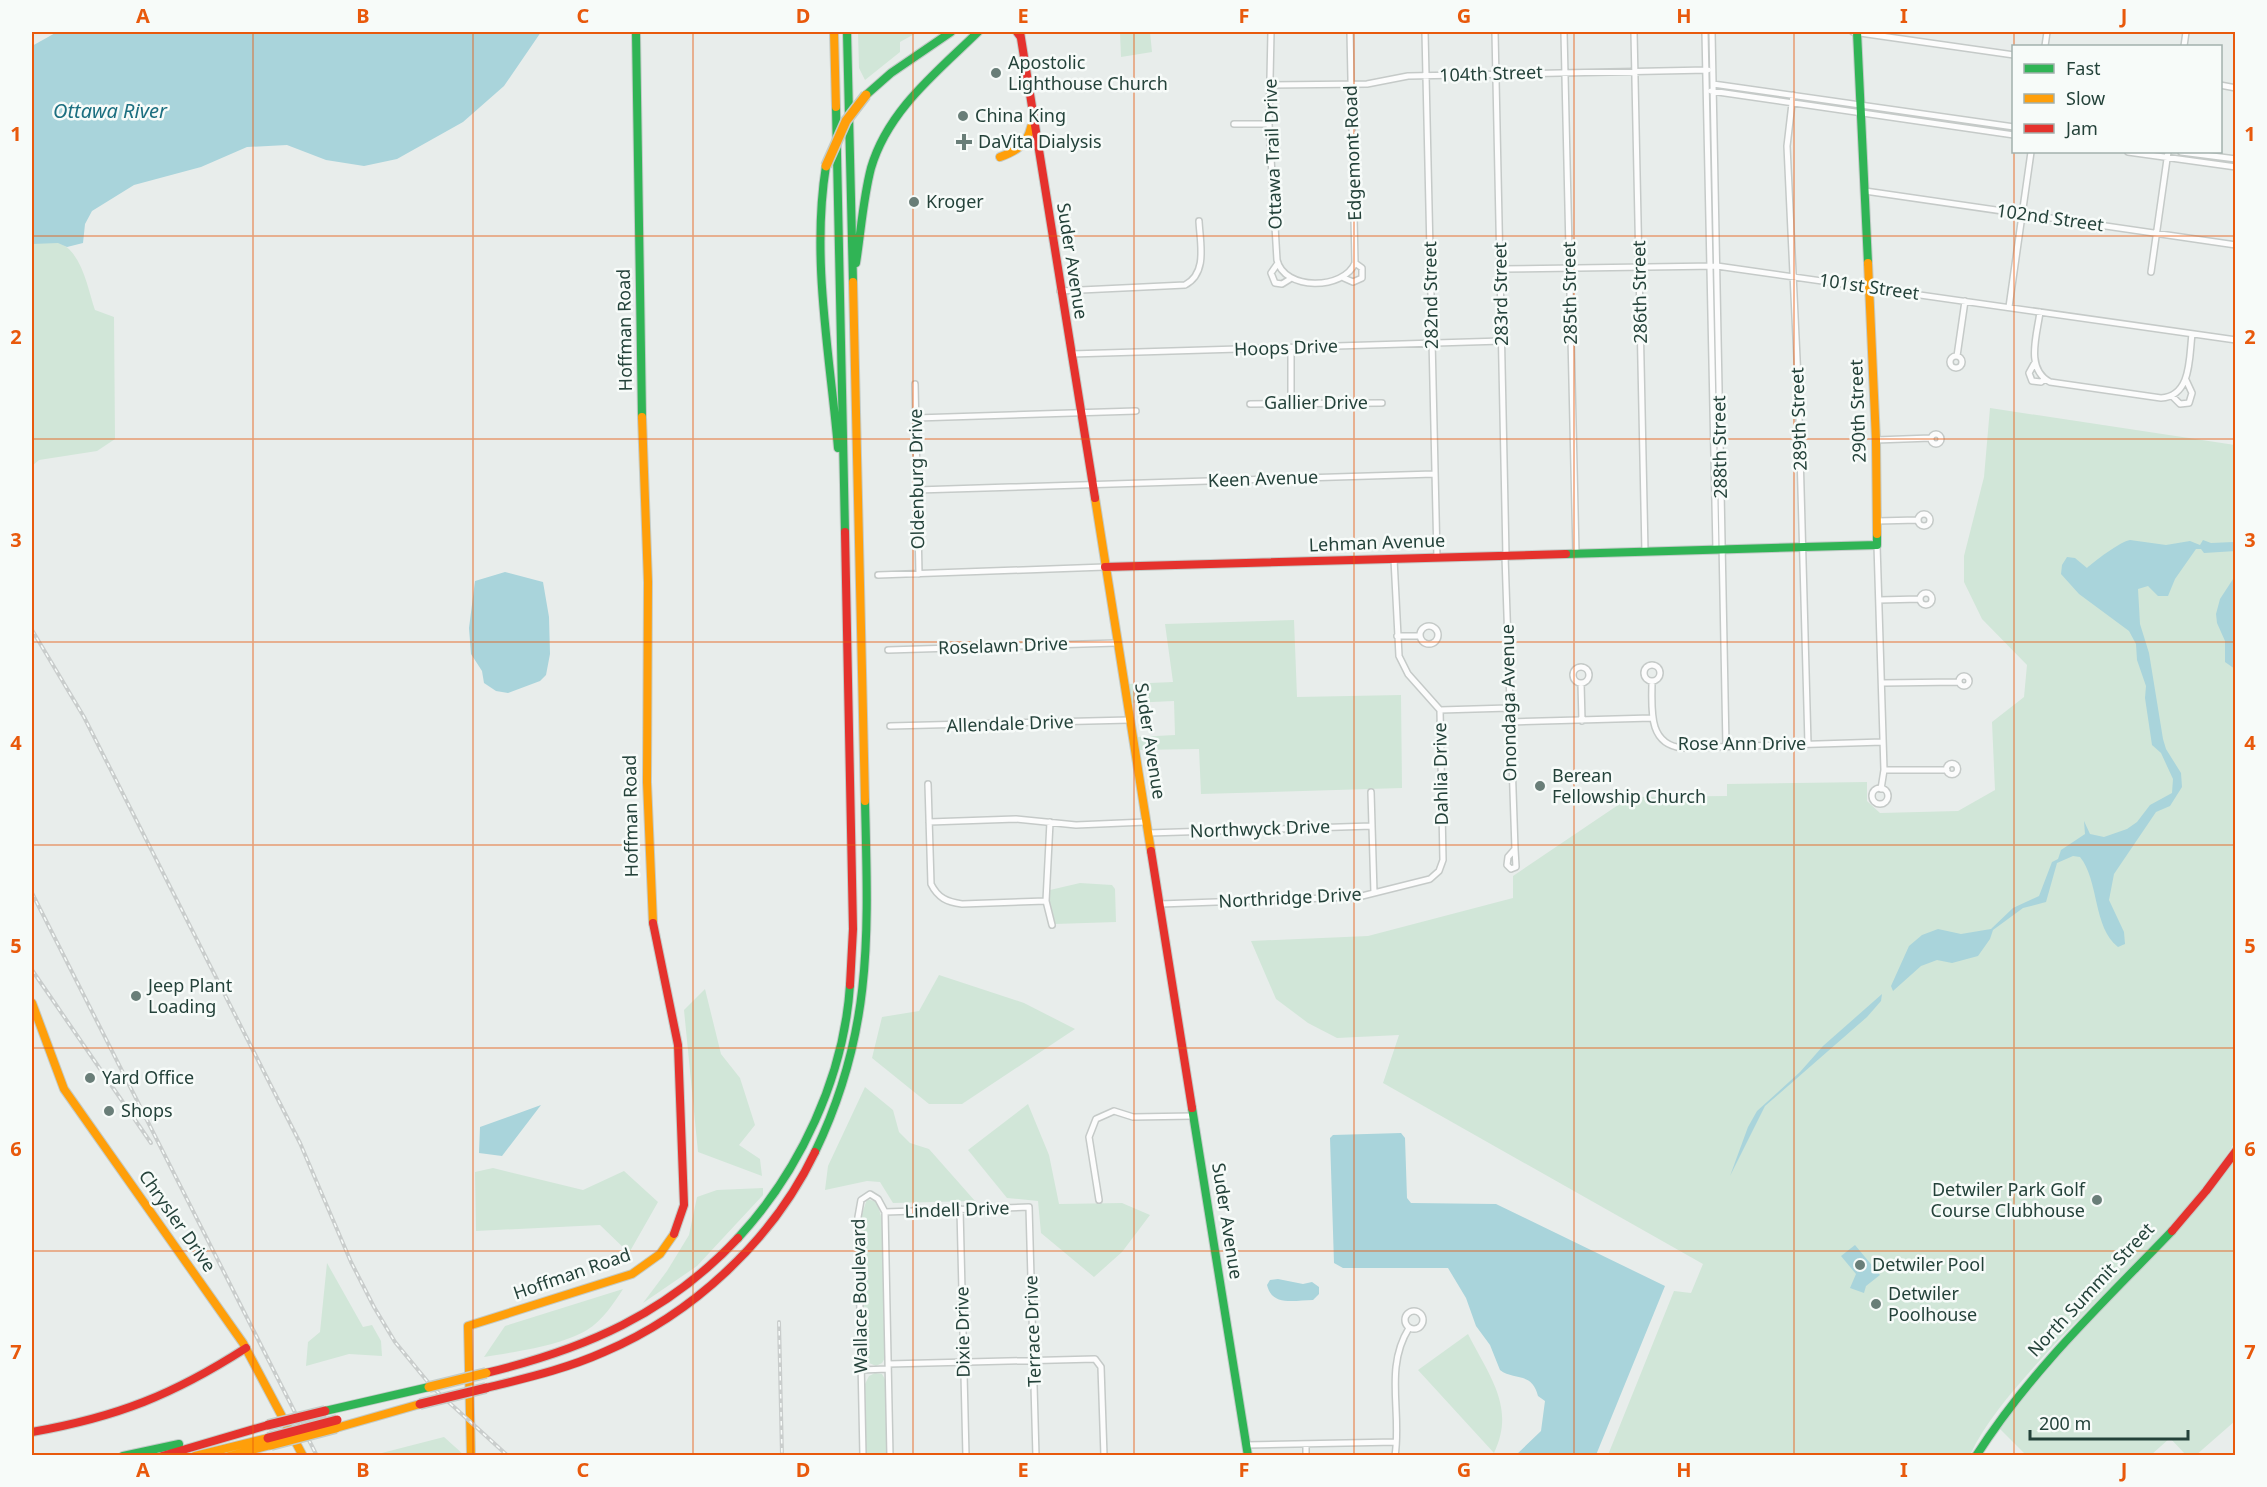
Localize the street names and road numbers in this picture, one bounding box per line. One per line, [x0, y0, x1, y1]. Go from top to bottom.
street label: 104th Street [1439, 59, 1544, 87]
street label: Ottawa Trail Drive [1257, 78, 1287, 230]
street label: Edgemont Road [1338, 85, 1366, 221]
street label: 102nd Street [1995, 198, 2106, 236]
street label: Suder Avenue [1052, 201, 1094, 321]
street label: 282nd Street [1417, 240, 1443, 349]
street label: 286th Street [1626, 240, 1652, 344]
street label: 283rd Street [1487, 241, 1513, 346]
street label: 285th Street [1556, 241, 1582, 345]
street label: 101st Street [1817, 267, 1921, 305]
street label: Hoffman Road [611, 269, 637, 392]
street label: Hoops Drive [1234, 333, 1338, 361]
street label: 290th Street [1843, 358, 1871, 463]
street label: 289th Street [1784, 366, 1812, 471]
street label: Gallier Drive [1264, 390, 1368, 414]
street label: 288th Street [1706, 395, 1732, 499]
street label: Oldenburg Drive [903, 408, 929, 550]
street label: Keen Avenue [1207, 464, 1319, 492]
street label: Lehman Avenue [1308, 528, 1446, 556]
street label: Onondaga Avenue [1495, 624, 1521, 782]
street label: Roselawn Drive [938, 631, 1068, 659]
street label: Suder Avenue [1130, 681, 1172, 801]
street label: Allendale Drive [946, 709, 1074, 737]
street label: Dahlia Drive [1427, 722, 1453, 826]
street label: Rose Ann Drive [1678, 731, 1806, 755]
street label: Hoffman Road [617, 755, 643, 878]
street label: Northwyck Drive [1189, 814, 1331, 842]
street label: Northridge Drive [1218, 881, 1362, 913]
street label: Suder Avenue [1207, 1161, 1249, 1281]
street label: Chrysler Drive [134, 1165, 222, 1276]
street label: Lindell Drive [904, 1195, 1010, 1223]
street label: North Summit Street [2022, 1217, 2159, 1362]
street label: Wallace Boulevard [846, 1218, 872, 1374]
street label: Hoffman Road [510, 1242, 634, 1304]
street label: Terrace Drive [1018, 1275, 1046, 1387]
street label: Dixie Drive [949, 1286, 975, 1378]

